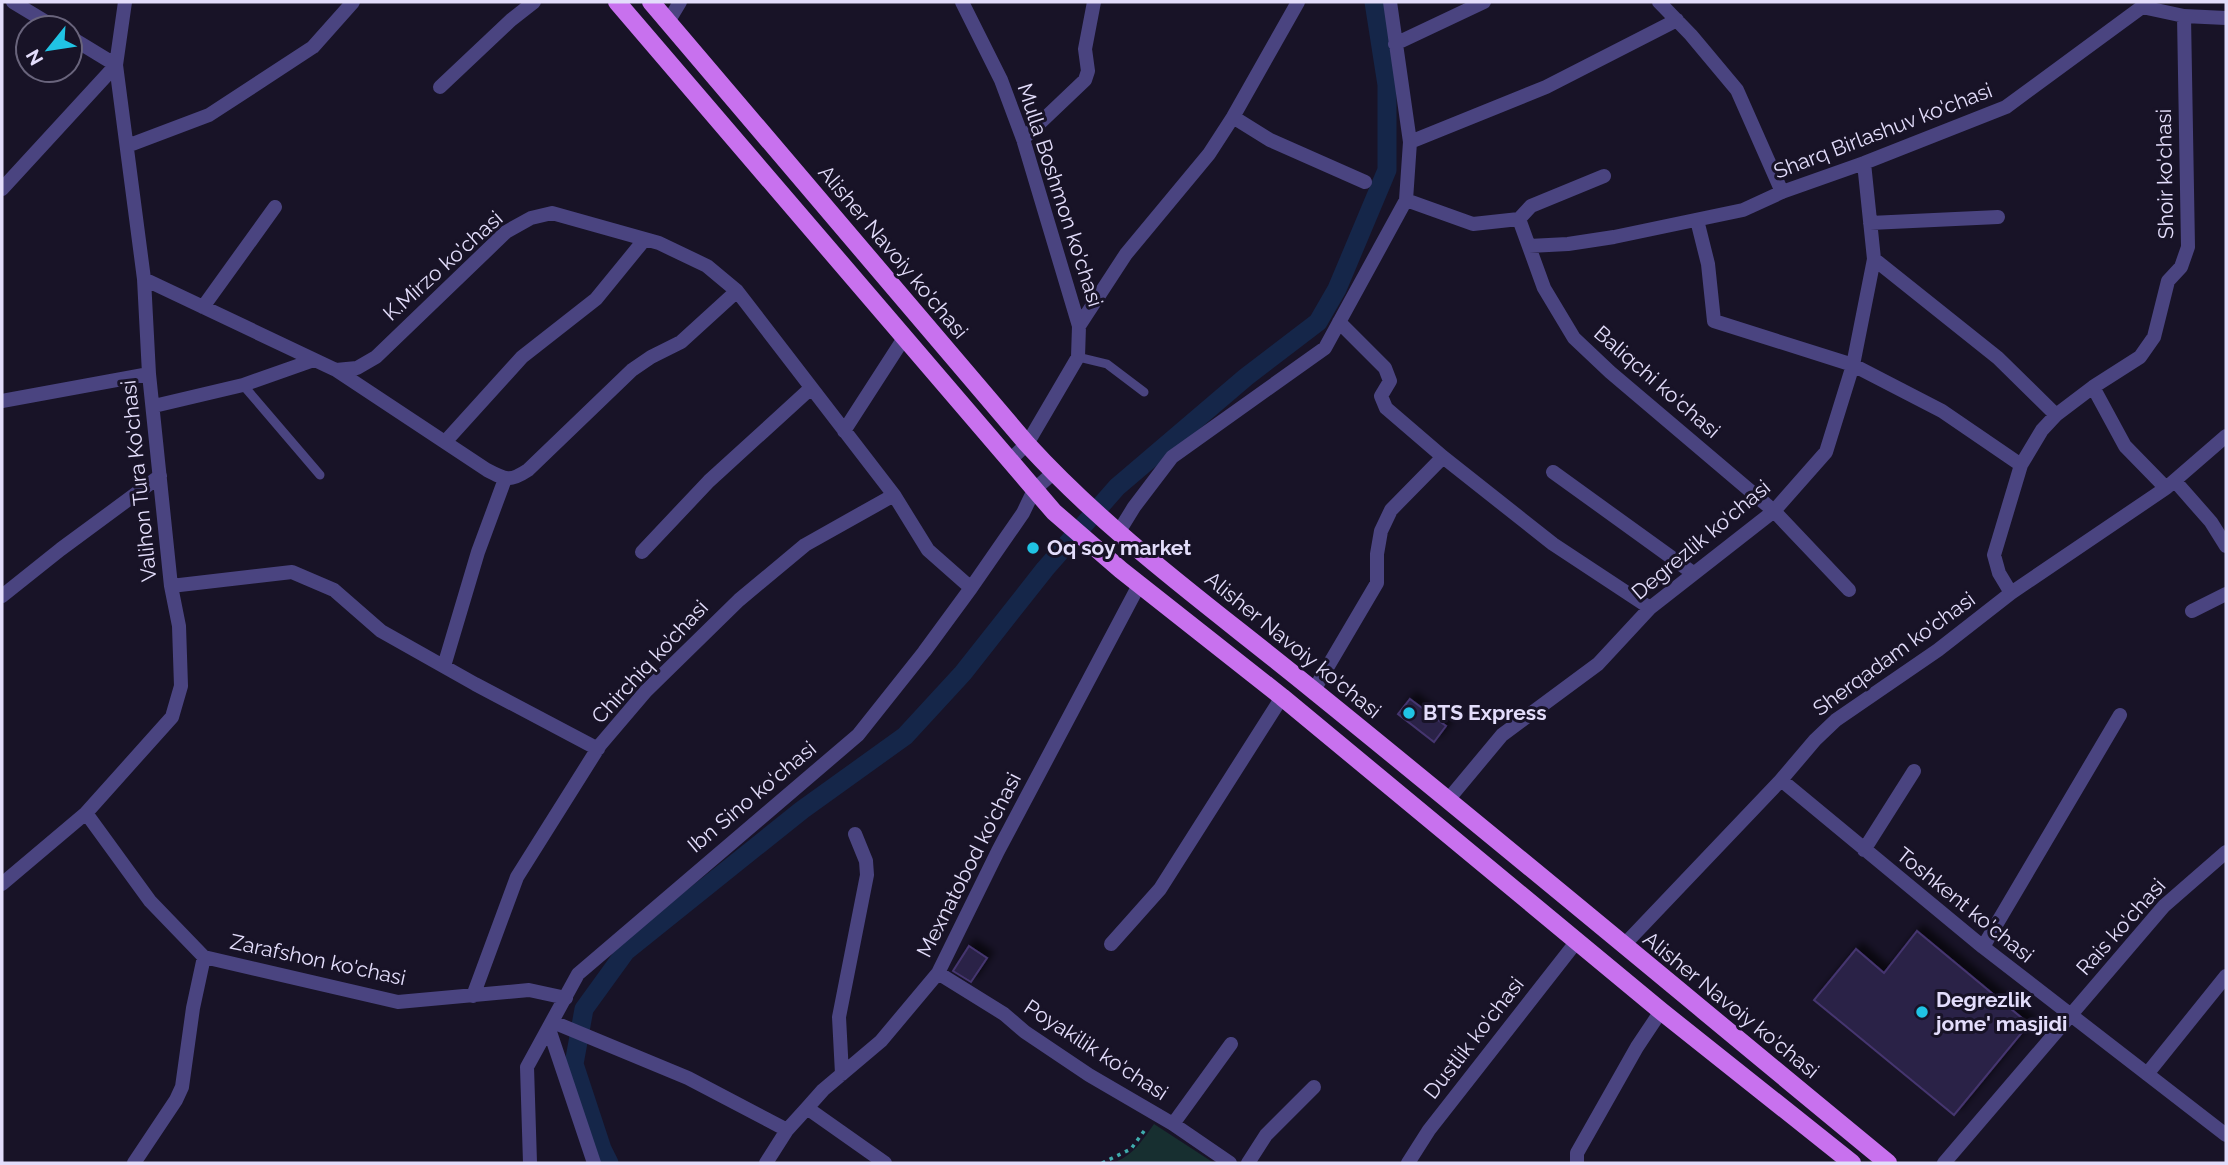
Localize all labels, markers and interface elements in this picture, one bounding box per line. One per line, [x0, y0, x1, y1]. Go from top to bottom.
north arrow [14, 14, 84, 84]
text: N [21, 46, 47, 69]
street label: Sharq Birlashuv ko'chasi [1770, 77, 1996, 184]
street label: Mulla Boshmon ko'chasi [1013, 80, 1108, 310]
street label: Shoir ko'chasi [2151, 109, 2178, 239]
street label: Alisher Navoiy ko'chasi [813, 160, 973, 344]
street label: K.Mirzo ko'chasi [378, 206, 507, 326]
street label: Baliqchi ko'chasi [1589, 320, 1725, 443]
street label: Valihon Tura Ko'chasi [115, 379, 162, 583]
street label: Degrezlik ko'chasi [1626, 475, 1775, 605]
place label: Oq soy market [1047, 535, 1191, 560]
marker: Oq soy market [1025, 540, 1041, 556]
street label: Alisher Navoiy ko'chasi [1200, 566, 1386, 723]
street label: Sherqadam ko'chasi [1808, 586, 1980, 721]
street label: Chirchiq ko’chasi [586, 595, 713, 728]
place label: BTS Express [1423, 700, 1547, 725]
marker: BTS Express [1401, 705, 1417, 721]
street label: Ibn Sino ko‘chasi [683, 736, 821, 857]
street label: Mexnatobod ko'chasi [911, 768, 1026, 961]
street label: Toshkent ko'chasi [1892, 842, 2039, 967]
street label: Rais ko'chasi [2071, 873, 2170, 980]
street label: Alisher Navoiy ko'chasi [1638, 926, 1824, 1083]
street label: Zarafshon ko'chasi [228, 929, 408, 990]
street label: Dustlik ko'chasi [1418, 972, 1529, 1104]
place label: Degrezlik jome' masjidi [1933, 987, 2067, 1036]
street label: Poyakilik ko'chasi [1020, 994, 1173, 1105]
marker: Degrezlik jome' masjidi [1914, 1004, 1930, 1020]

